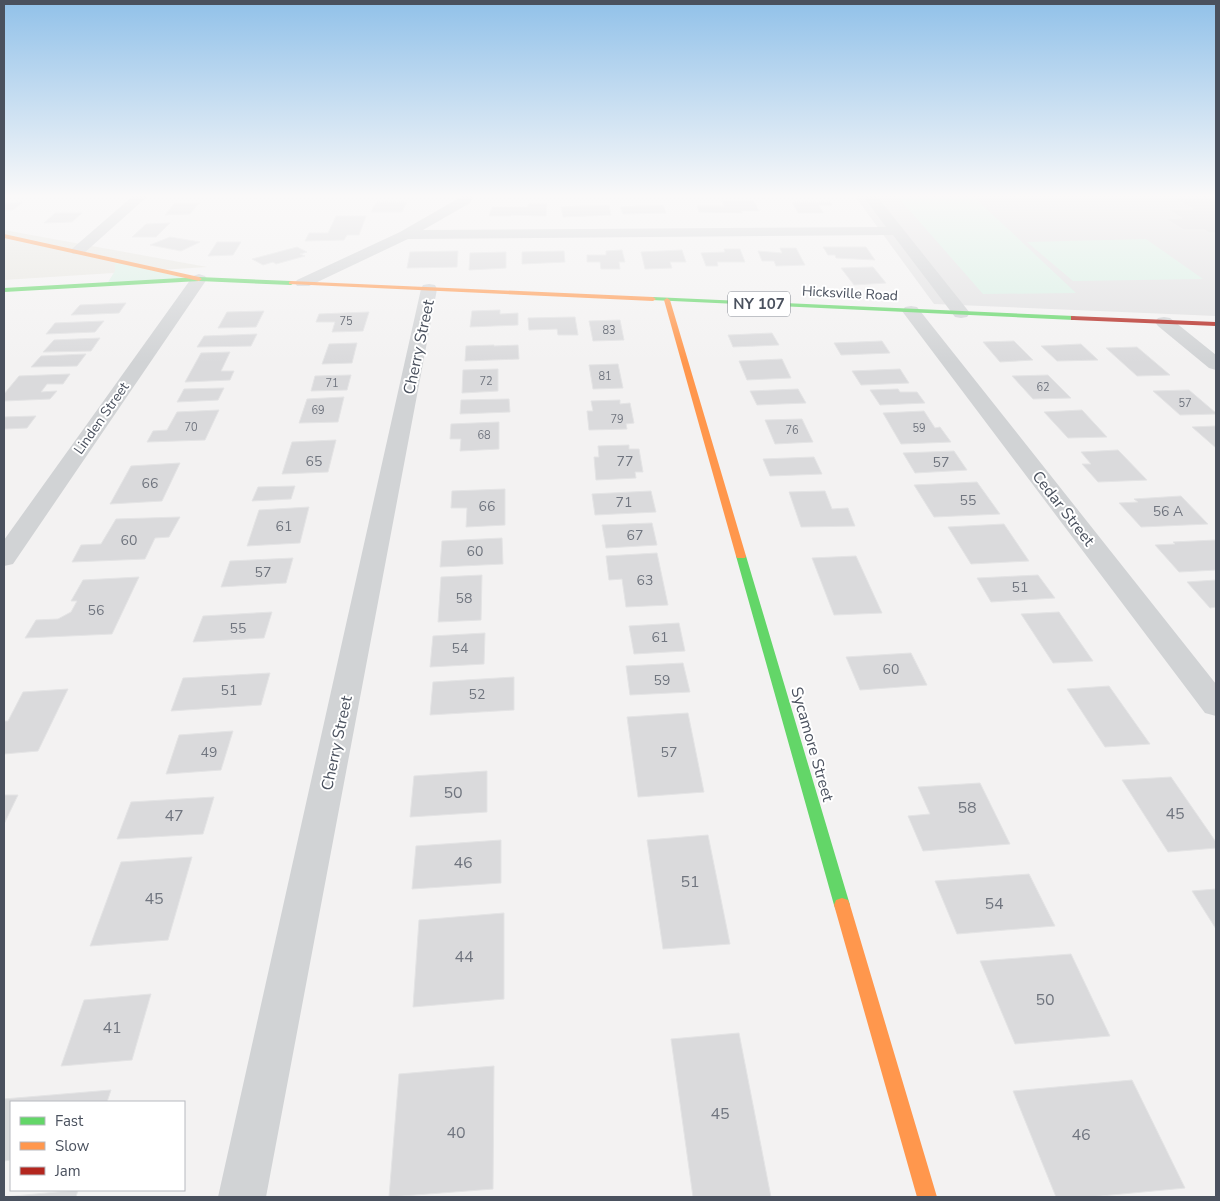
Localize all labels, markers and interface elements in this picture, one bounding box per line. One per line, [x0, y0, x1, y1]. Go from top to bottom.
street label: Hicksville Road [801, 281, 898, 306]
road number: NY 107 [728, 292, 790, 316]
street label: Cherry Street [398, 297, 440, 397]
house number: 75 [339, 314, 353, 329]
house number: 83 [602, 323, 616, 338]
house number: 81 [598, 369, 612, 384]
house number: 72 [479, 374, 493, 389]
house number: 71 [325, 376, 339, 391]
street label: Linden Street [69, 378, 133, 458]
house number: 62 [1036, 380, 1050, 395]
house number: 57 [1178, 396, 1192, 411]
house number: 69 [311, 403, 325, 418]
house number: 79 [610, 412, 624, 427]
house number: 70 [184, 420, 198, 435]
house number: 59 [912, 421, 926, 436]
house number: 76 [785, 423, 799, 438]
house number: 68 [477, 428, 491, 443]
house number: 65 [306, 452, 322, 471]
house number: 77 [617, 452, 633, 471]
house number: 57 [933, 453, 949, 472]
street label: Cedar Street [1027, 466, 1100, 551]
house number: 66 [142, 474, 158, 493]
house number: 55 [960, 491, 976, 510]
house number: 71 [616, 493, 632, 512]
house number: 66 [479, 497, 495, 516]
house number: 56 A [1153, 502, 1183, 521]
house number: 61 [276, 517, 292, 536]
house number: 67 [627, 526, 643, 545]
house number: 60 [121, 531, 137, 550]
house number: 60 [467, 542, 483, 561]
house number: 57 [255, 563, 271, 582]
house number: 63 [637, 571, 653, 590]
house number: 51 [1012, 578, 1028, 597]
house number: 58 [456, 589, 472, 608]
house number: 56 [88, 601, 104, 620]
house number: 55 [230, 619, 246, 638]
house number: 61 [652, 628, 668, 647]
house number: 54 [452, 639, 468, 658]
house number: 60 [883, 660, 899, 679]
house number: 59 [654, 671, 670, 690]
house number: 51 [221, 681, 237, 700]
street label: Sycamore Street [785, 684, 839, 804]
house number: 52 [469, 685, 485, 704]
street label: Cherry Street [316, 693, 358, 793]
house number: 49 [201, 743, 217, 762]
house number: 57 [661, 743, 677, 762]
house number: 50 [443, 782, 463, 804]
house number: 58 [957, 797, 977, 819]
house number: 45 [1165, 803, 1185, 825]
house number: 47 [164, 805, 184, 827]
house number: 46 [453, 852, 473, 874]
house number: 51 [680, 871, 700, 893]
house number: 45 [144, 888, 164, 910]
house number: 54 [984, 893, 1004, 915]
house number: 44 [454, 946, 474, 968]
house number: 50 [1035, 989, 1055, 1011]
house number: 41 [102, 1017, 122, 1039]
legend [10, 1101, 185, 1191]
house number: 45 [710, 1103, 730, 1125]
text: Fast [55, 1111, 84, 1131]
house number: 40 [446, 1122, 466, 1144]
house number: 46 [1071, 1124, 1091, 1146]
text: Slow [55, 1136, 90, 1156]
text: Jam [54, 1161, 81, 1181]

